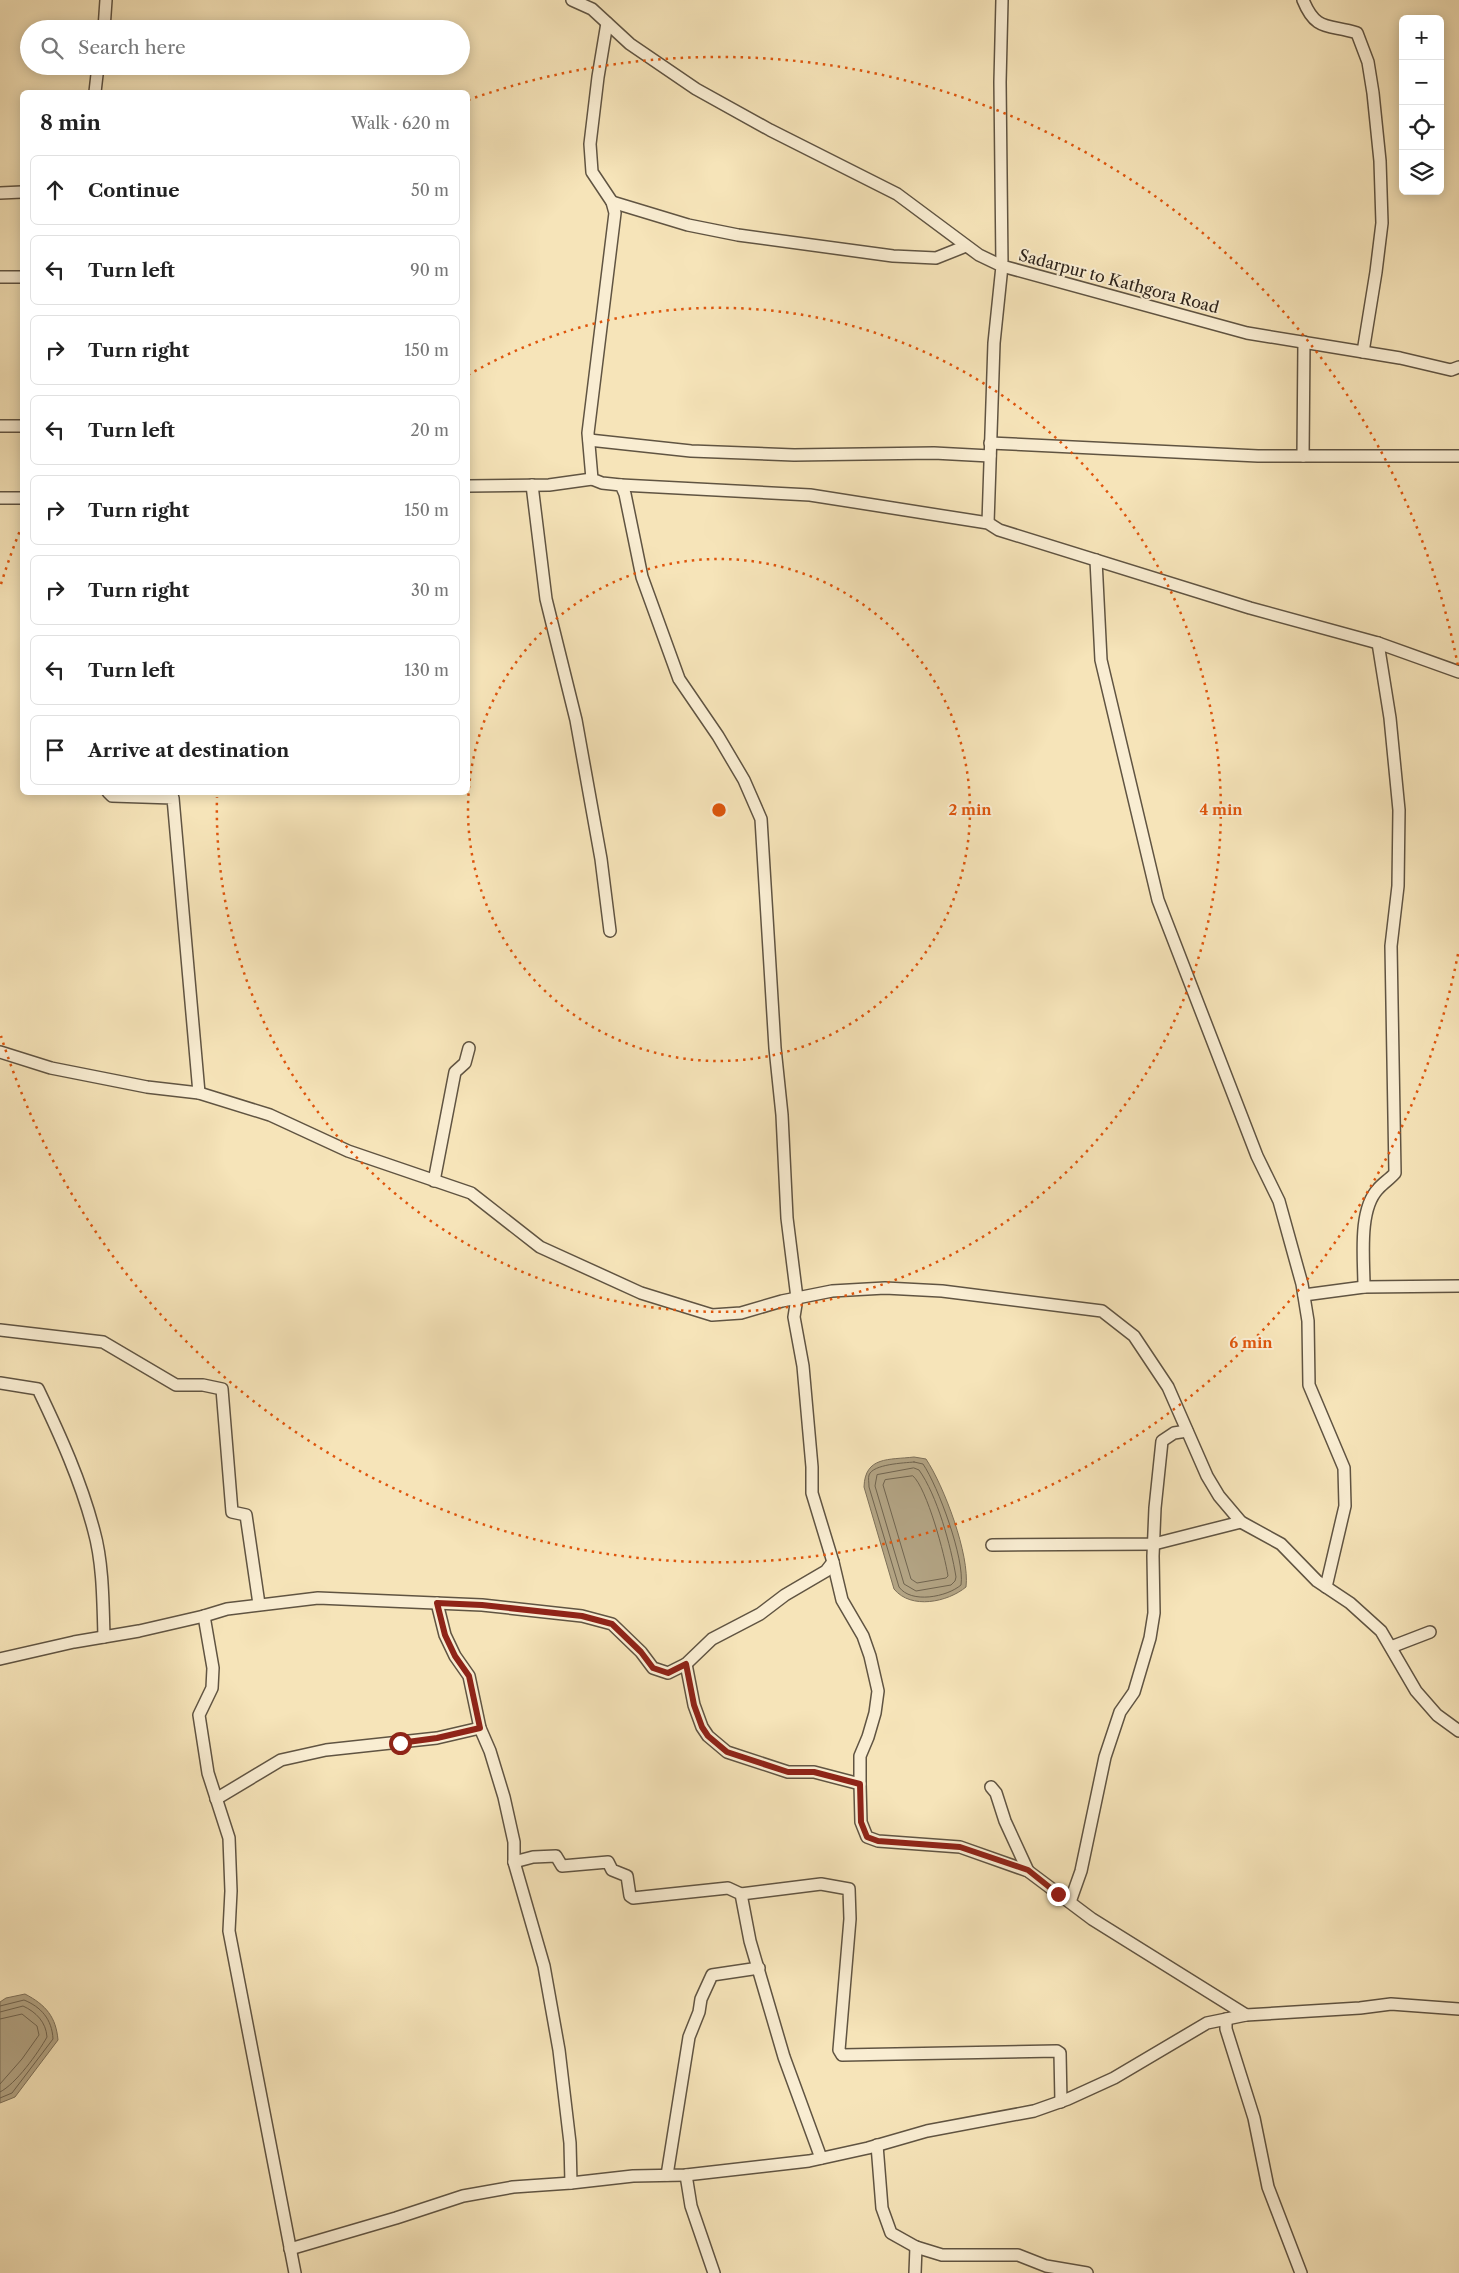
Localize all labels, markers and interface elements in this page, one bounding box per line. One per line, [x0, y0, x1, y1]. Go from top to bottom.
map controls [1399, 15, 1444, 195]
button: + [1399, 15, 1444, 60]
search box [20, 20, 470, 75]
icon: search [38, 34, 66, 62]
text: Search here [78, 36, 186, 59]
button: − [1399, 60, 1444, 105]
button: locate [1399, 105, 1444, 150]
text: 8 min [40, 110, 101, 135]
text: Walk · 620 m [351, 113, 450, 133]
button: layers [1399, 150, 1444, 195]
icon: ahead [41, 176, 69, 204]
text: Continue [88, 179, 180, 202]
text: 50 m [411, 180, 449, 200]
street label: Sadarpur to Kathgora Road [1017, 245, 1222, 317]
icon: left [41, 256, 69, 284]
text: Turn left [88, 259, 175, 282]
text: 90 m [410, 260, 449, 280]
icon: right [41, 336, 69, 364]
text: Turn right [88, 339, 189, 362]
text: 150 m [404, 340, 449, 360]
icon: left [41, 416, 69, 444]
text: Turn left [88, 419, 175, 442]
text: 20 m [410, 420, 449, 440]
icon: right [41, 496, 69, 524]
text: Turn right [88, 499, 189, 522]
text: 150 m [404, 500, 449, 520]
icon: right [41, 576, 69, 604]
text: Turn right [88, 579, 189, 602]
text: 30 m [411, 580, 449, 600]
icon: left [41, 656, 69, 684]
text: Turn left [88, 659, 175, 682]
text: 130 m [404, 660, 449, 680]
icon: arrive [41, 736, 69, 764]
text: Arrive at destination [88, 739, 289, 762]
text: 2 min [948, 800, 992, 819]
text: 4 min [1199, 800, 1243, 819]
centre of rings [710, 801, 728, 819]
text: 6 min [1229, 1333, 1273, 1352]
route start [389, 1732, 412, 1755]
route end [1047, 1883, 1070, 1906]

